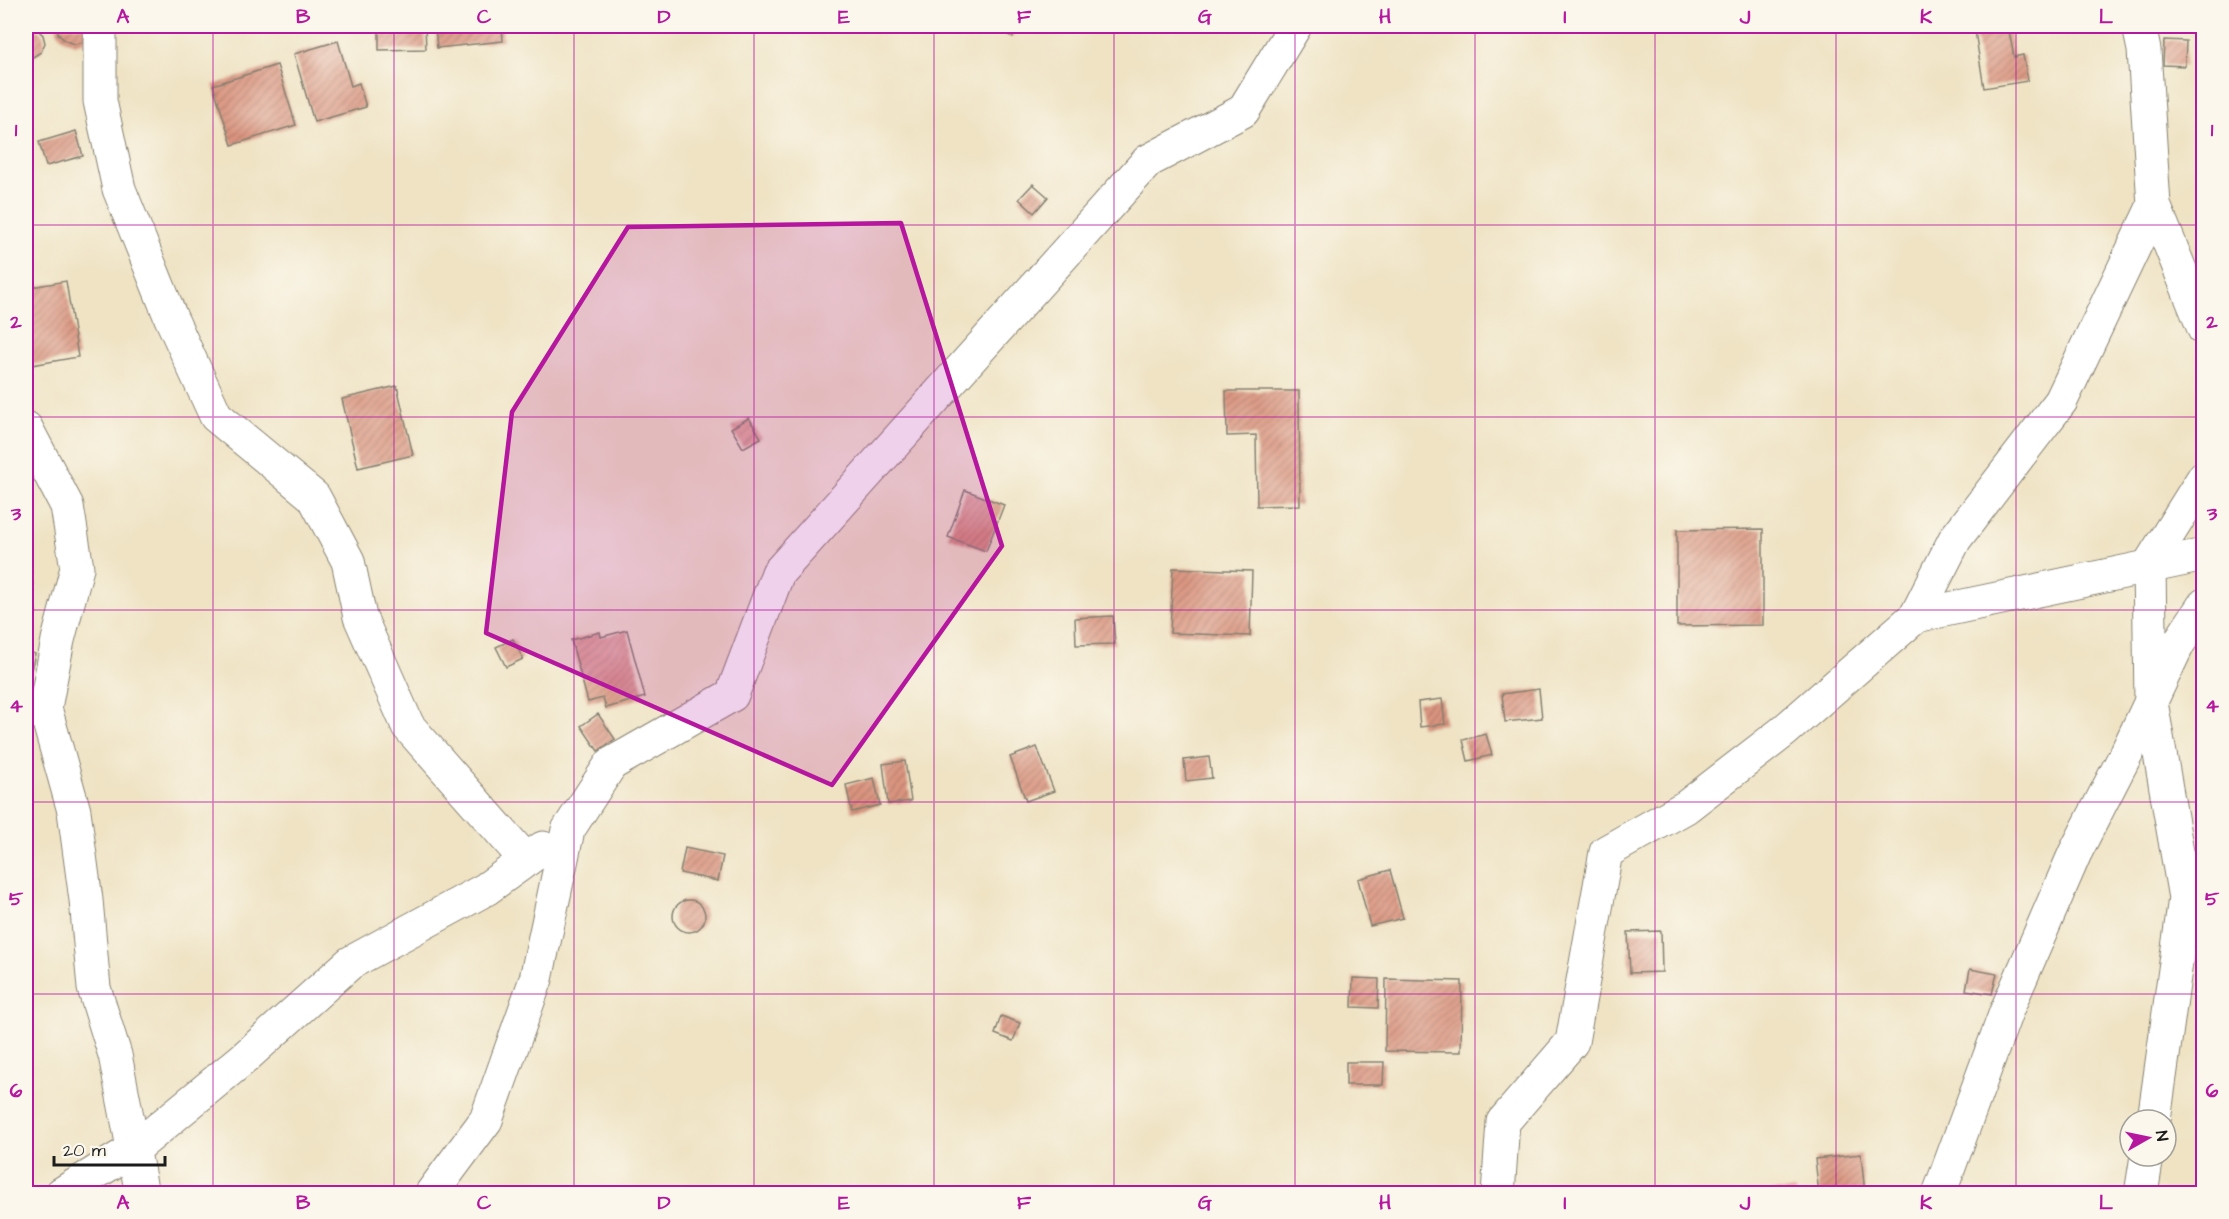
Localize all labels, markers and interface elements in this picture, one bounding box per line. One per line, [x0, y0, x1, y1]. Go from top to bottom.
text: A [117, 3, 130, 31]
text: B [296, 3, 311, 31]
text: C [477, 3, 492, 31]
text: D [658, 3, 671, 31]
text: E [838, 3, 850, 31]
text: F [1017, 3, 1032, 31]
text: G [1198, 3, 1212, 31]
text: H [1379, 3, 1391, 31]
text: I [1563, 3, 1567, 31]
text: J [1739, 3, 1751, 31]
text: K [1920, 3, 1933, 31]
text: L [2099, 3, 2113, 31]
text: 1 [15, 116, 18, 144]
text: 1 [2211, 116, 2214, 144]
text: 2 [9, 308, 22, 336]
text: 2 [2205, 308, 2218, 336]
text: 3 [10, 500, 22, 528]
text: 3 [2206, 500, 2218, 528]
text: 4 [9, 692, 23, 720]
text: 4 [2205, 692, 2219, 720]
text: 5 [9, 885, 24, 913]
text: 5 [2205, 885, 2220, 913]
text: 6 [10, 1077, 23, 1105]
text: 6 [2206, 1077, 2219, 1105]
north arrow [2118, 1108, 2178, 1168]
scale bar [54, 1129, 165, 1167]
text: N [2150, 1129, 2173, 1142]
text: 20 m [63, 1138, 106, 1163]
text: A [117, 1189, 130, 1217]
text: B [296, 1189, 311, 1217]
text: C [477, 1189, 492, 1217]
text: D [658, 1189, 671, 1217]
text: E [838, 1189, 850, 1217]
text: F [1017, 1189, 1032, 1217]
text: G [1198, 1189, 1212, 1217]
text: H [1379, 1189, 1391, 1217]
text: I [1563, 1189, 1567, 1217]
text: J [1739, 1189, 1751, 1217]
text: K [1920, 1189, 1933, 1217]
text: L [2099, 1189, 2113, 1217]

